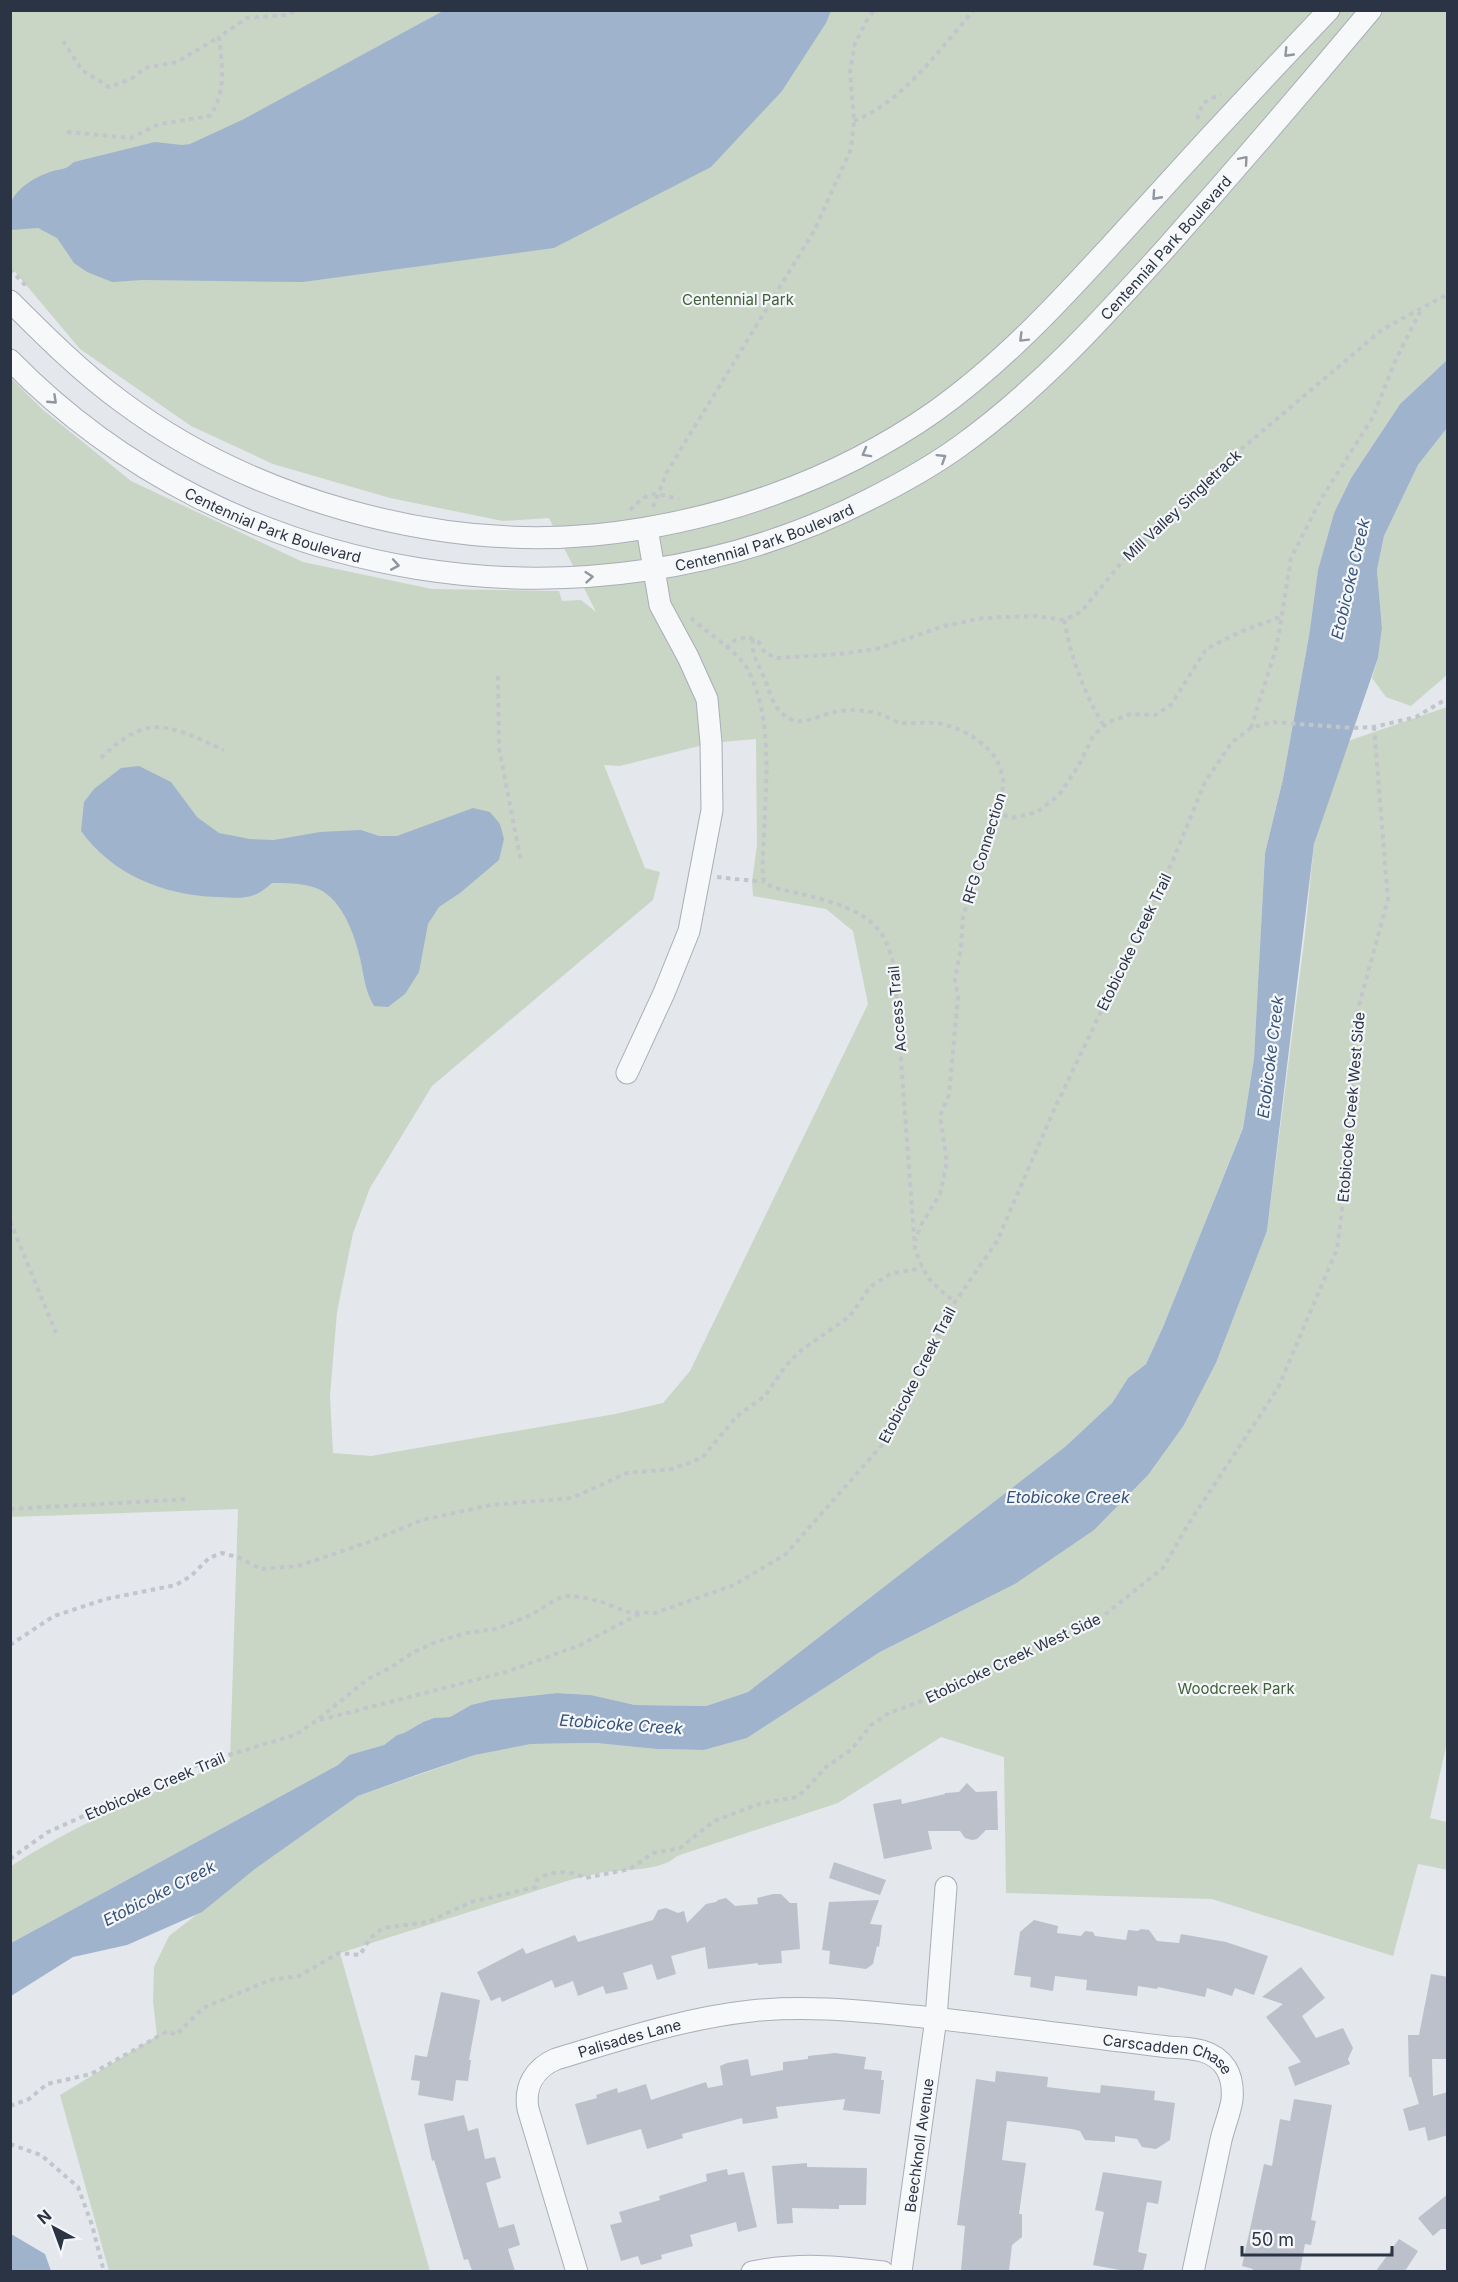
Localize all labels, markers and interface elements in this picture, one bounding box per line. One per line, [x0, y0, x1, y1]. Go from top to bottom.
one-way arrow [1285, 45, 1296, 56]
one-way arrow [1237, 156, 1248, 167]
street label: Centennial Park Boulevard [1096, 171, 1235, 324]
one-way arrow [1152, 189, 1163, 200]
park label: Centennial Park [682, 290, 795, 309]
one-way arrow [1019, 331, 1029, 342]
one-way arrow [46, 393, 57, 404]
street label: Mill Valley Singletrack [1119, 445, 1246, 565]
one-way arrow [861, 446, 872, 457]
one-way arrow [936, 453, 946, 465]
street label: Centennial Park Boulevard [182, 483, 363, 566]
street label: Centennial Park Boulevard [673, 499, 857, 575]
water label: Etobicoke Creek [1326, 516, 1374, 641]
one-way arrow [390, 558, 400, 571]
one-way arrow [585, 571, 594, 584]
street label: RFG Connection [958, 790, 1010, 906]
street label: Etobicoke Creek Trail [1092, 870, 1176, 1014]
street label: Access Trail [884, 965, 910, 1053]
water label: Etobicoke Creek [1253, 994, 1287, 1120]
street label: Etobicoke Creek West Side [1333, 1011, 1369, 1203]
street label: Etobicoke Creek Trail [874, 1304, 960, 1446]
water label: Etobicoke Creek [1006, 1487, 1130, 1507]
street label: Etobicoke Creek West Side [922, 1609, 1104, 1707]
park label: Woodcreek Park [1177, 1679, 1295, 1698]
water label: Etobicoke Creek [559, 1710, 684, 1738]
street label: Etobicoke Creek Trail [82, 1748, 228, 1824]
water label: Etobicoke Creek [99, 1856, 219, 1930]
street label: Palisades Lane [575, 2014, 683, 2061]
street label: Carscadden Chase [1102, 2030, 1237, 2077]
street label: Beechknoll Avenue [900, 2077, 937, 2213]
north arrow [24, 2198, 84, 2258]
text: N [33, 2205, 55, 2228]
scale bar [1242, 2219, 1392, 2257]
text: 50 m [1251, 2229, 1294, 2250]

